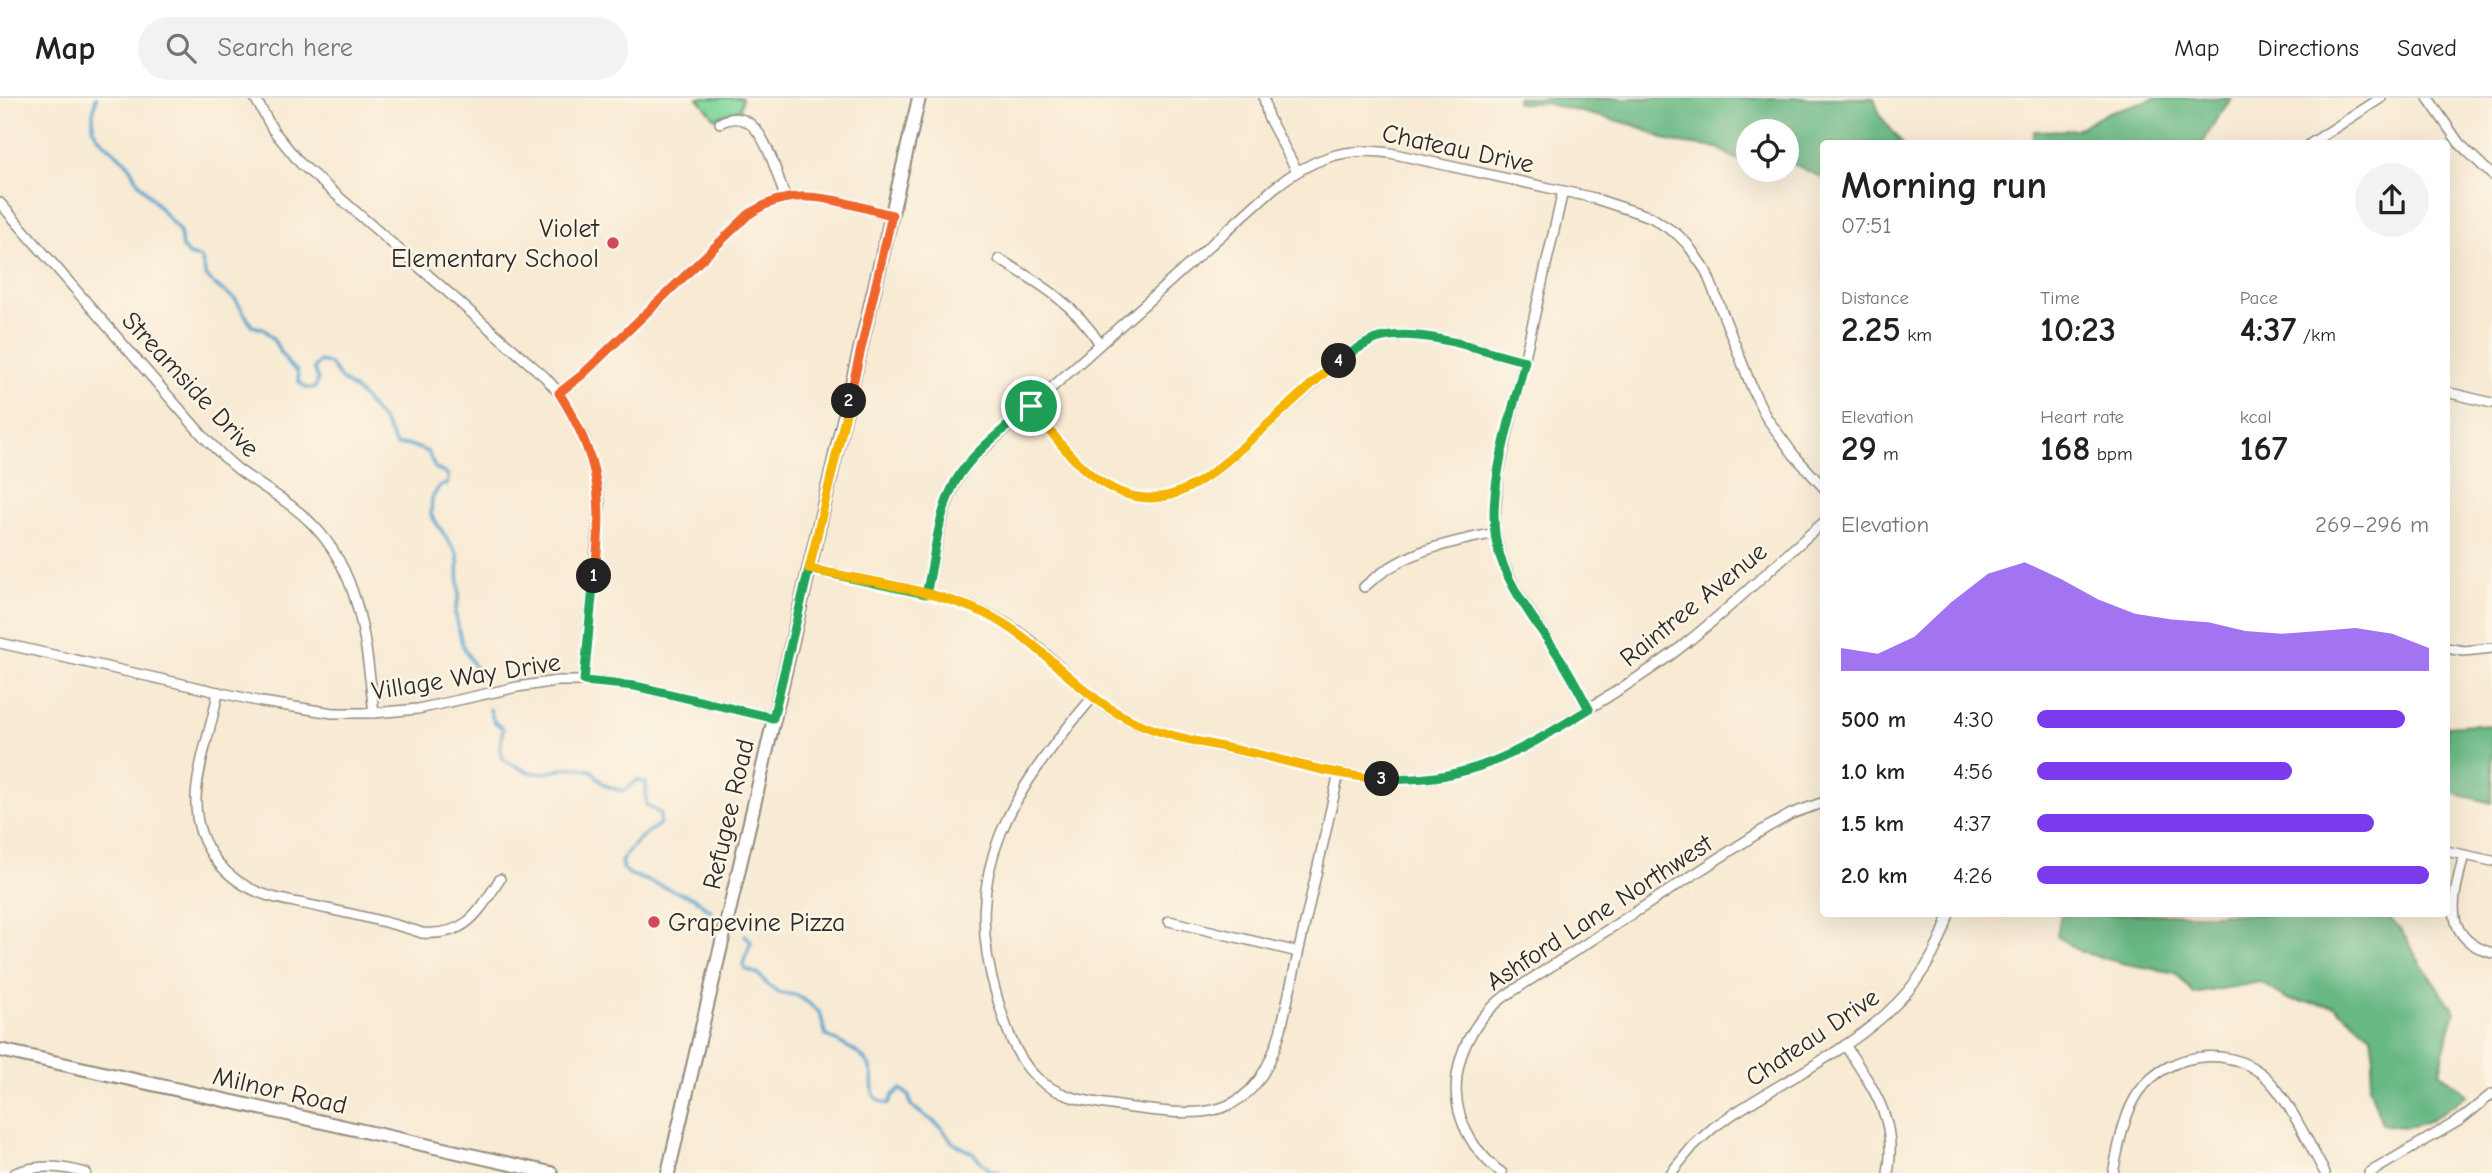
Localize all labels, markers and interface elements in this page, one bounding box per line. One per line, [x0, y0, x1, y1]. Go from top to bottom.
search box [138, 17, 628, 80]
text: Map [35, 29, 96, 67]
icon: search [162, 29, 200, 67]
text: Search here [218, 33, 353, 63]
text: Map [2174, 34, 2220, 62]
text: Directions [2258, 34, 2359, 62]
text: Saved [2397, 34, 2457, 62]
street label: Chateau Drive [1379, 118, 1536, 180]
map controls [1736, 119, 1799, 182]
button: locate [1736, 119, 1799, 182]
button: share [2355, 163, 2429, 237]
text: Morning run [1841, 164, 2047, 208]
text: 07:51 [1841, 212, 1892, 239]
place label: Violet Elementary School [391, 214, 601, 274]
marker: Violet Elementary School [605, 235, 621, 251]
text: Distance [1841, 287, 1909, 309]
text: Time [2040, 287, 2080, 309]
text: Pace [2240, 287, 2278, 309]
street label: Streamside Drive [115, 306, 265, 464]
text: 2.25 [1841, 309, 1901, 350]
text: 10:23 [2040, 309, 2116, 350]
text: 4:37 [2240, 309, 2296, 350]
text: km [1901, 324, 1932, 346]
text: /km [2296, 324, 2336, 346]
pin: 4 [1322, 344, 1356, 378]
text: 4 [1334, 349, 1343, 371]
pin [1001, 376, 1061, 436]
pin: 2 [832, 384, 866, 418]
icon: arrive [1012, 387, 1050, 425]
text: 2 [844, 389, 853, 411]
text: Elevation [1841, 406, 1914, 428]
text: Heart rate [2040, 406, 2124, 428]
text: kcal [2240, 406, 2272, 428]
text: 29 [1841, 428, 1877, 469]
text: 168 [2040, 428, 2090, 469]
text: 167 [2240, 428, 2287, 469]
text: m [1877, 443, 1899, 465]
text: bpm [2090, 443, 2133, 465]
text: Elevation [1841, 511, 1929, 538]
text: 269–296 m [2315, 511, 2429, 538]
street label: Raintree Avenue [1614, 536, 1773, 673]
pin: 1 [576, 559, 612, 594]
text: 1 [590, 564, 597, 586]
street label: Village Way Drive [370, 647, 563, 707]
text: 500 m [1841, 706, 1906, 733]
text: 4:30 [1953, 706, 1994, 733]
street label: Refugee Road [697, 736, 761, 892]
text: 1.0 km [1841, 758, 1905, 785]
text: 4:56 [1953, 758, 1993, 785]
pin: 3 [1364, 762, 1400, 796]
text: 3 [1377, 767, 1386, 789]
text: 1.5 km [1841, 810, 1904, 837]
text: 4:37 [1953, 810, 1991, 837]
street label: Ashford Lane Northwest [1481, 828, 1719, 997]
text: 2.0 km [1841, 862, 1907, 889]
text: 4:26 [1953, 862, 1993, 889]
place label: Grapevine Pizza [668, 908, 845, 938]
marker: Grapevine Pizza [646, 914, 662, 930]
street label: Chateau Drive [1740, 982, 1885, 1093]
street label: Milnor Road [210, 1061, 350, 1121]

